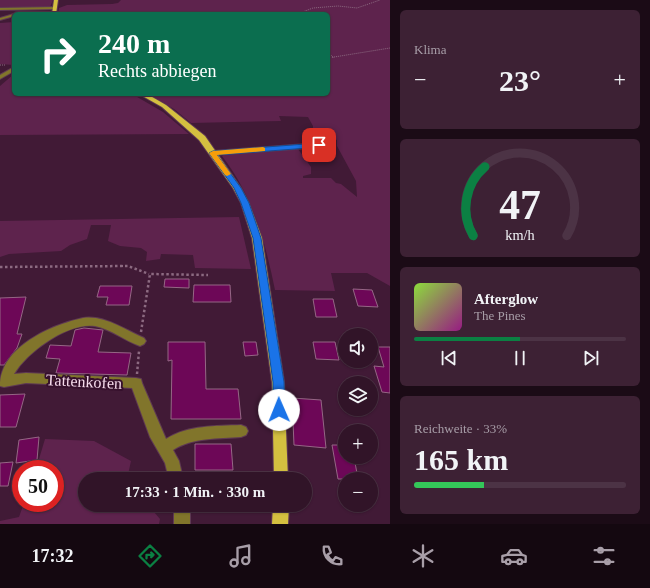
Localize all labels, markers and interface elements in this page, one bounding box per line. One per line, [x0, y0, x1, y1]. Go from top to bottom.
icon: right [32, 28, 84, 80]
text: 240 m [98, 28, 170, 59]
text: Klima [414, 42, 447, 57]
text: Rechts abbiegen [98, 61, 216, 81]
text: 23° [499, 64, 541, 97]
text: − [414, 67, 426, 92]
text: + [614, 67, 626, 92]
pin [302, 128, 336, 162]
icon: arrive [308, 134, 330, 156]
text: 47 [499, 182, 541, 228]
text: km/h [505, 226, 535, 242]
text: Afterglow [474, 291, 538, 307]
text: The Pines [474, 308, 526, 323]
map controls [338, 328, 378, 512]
button: sound [338, 328, 378, 368]
icon: previous [438, 347, 460, 369]
icon: pause [509, 347, 531, 369]
icon: next [580, 347, 602, 369]
street label: Tattenkofen [45, 371, 122, 392]
button: layers [338, 376, 378, 416]
position arrow [258, 389, 300, 431]
text: Reichweite · 33% [414, 421, 507, 436]
button: + [338, 424, 378, 464]
text: 165 km [414, 443, 508, 476]
speed limit sign: 50 [12, 460, 64, 512]
button: − [338, 472, 378, 512]
text: 17:33 · 1 Min. · 330 m [125, 484, 265, 500]
icon: directions [136, 542, 164, 570]
icon: music [227, 542, 255, 570]
icon: phone [318, 542, 346, 570]
icon: climate [409, 542, 437, 570]
icon: car [500, 542, 528, 570]
icon: filters [590, 542, 618, 570]
text: 17:32 [31, 546, 73, 566]

